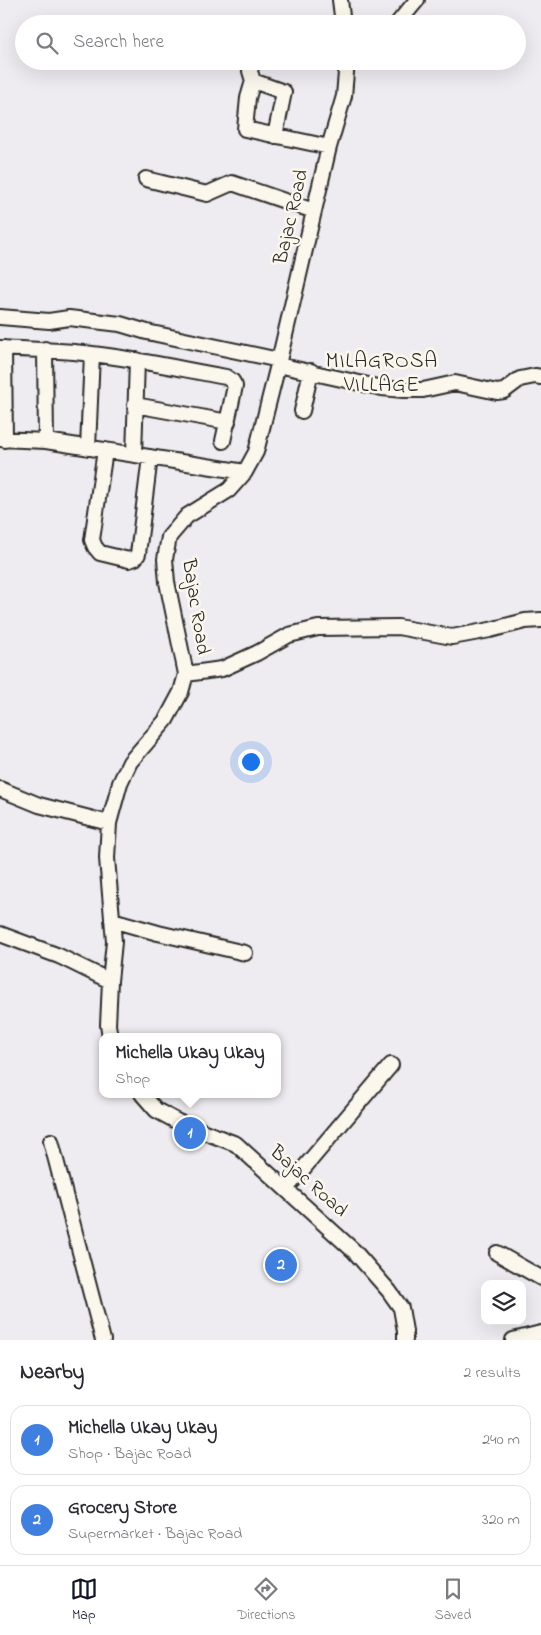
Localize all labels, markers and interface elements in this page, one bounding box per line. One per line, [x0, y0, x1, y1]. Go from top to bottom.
search box [15, 15, 526, 70]
icon: search [33, 29, 61, 57]
text: Search here [73, 29, 164, 56]
street label: Bajac Road [267, 167, 317, 268]
district label: MILAGROSA VILLAGE [326, 347, 438, 401]
street label: Bajac Road [173, 556, 217, 657]
your location [238, 749, 264, 775]
popup [99, 1033, 281, 1098]
text: Michella Ukay Ukay [115, 1040, 265, 1067]
text: Shop [115, 1067, 150, 1091]
pin: 1 [174, 1114, 206, 1152]
street label: Bajac Road [262, 1138, 354, 1225]
pin: 2 [265, 1246, 297, 1284]
map controls [481, 1280, 526, 1325]
button: layers [481, 1280, 526, 1325]
text: Nearby [20, 1358, 84, 1388]
text: 2 results [463, 1361, 521, 1385]
text: Michella Ukay Ukay [68, 1415, 217, 1442]
text: 1 [34, 1428, 40, 1452]
text: 240 m [482, 1428, 520, 1452]
text: Shop · Bajac Road [68, 1442, 191, 1466]
text: Grocery Store [68, 1495, 177, 1522]
text: 2 [33, 1508, 41, 1532]
text: 320 m [482, 1508, 520, 1532]
text: Supermarket · Bajac Road [68, 1522, 242, 1546]
tab: Map [70, 1575, 98, 1626]
tab: Directions [237, 1575, 295, 1626]
tab: Saved [435, 1575, 471, 1626]

